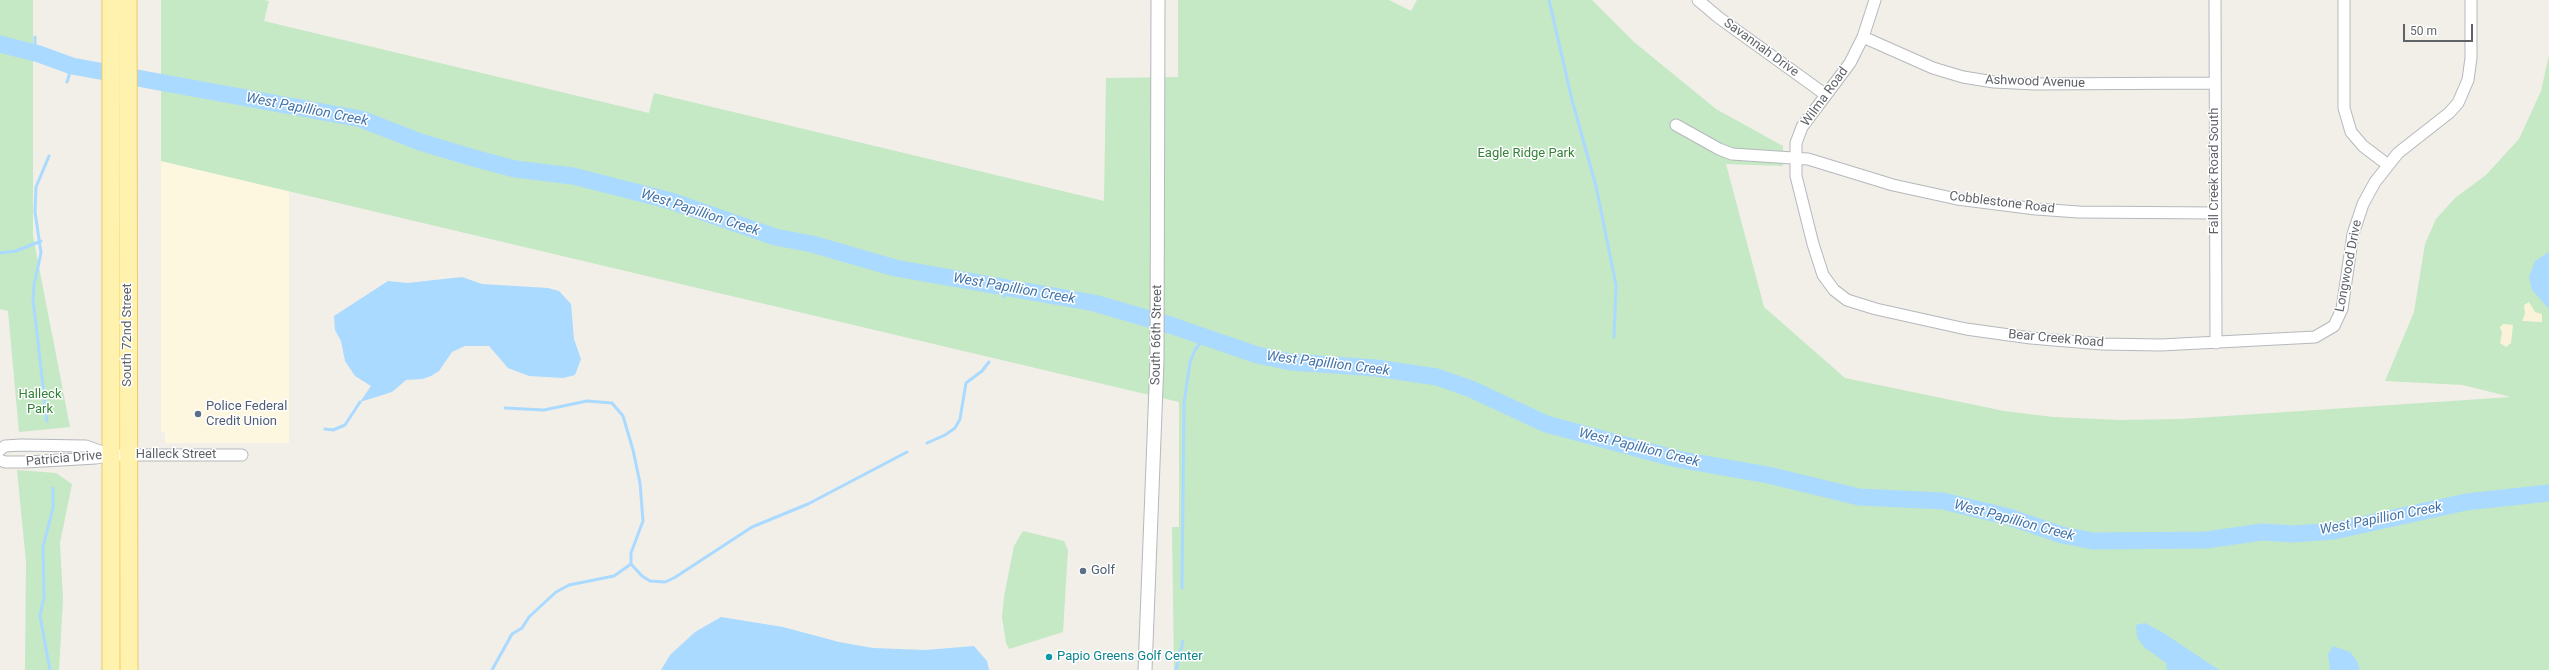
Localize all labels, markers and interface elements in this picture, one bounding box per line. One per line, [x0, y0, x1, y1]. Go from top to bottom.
street label: Savannah Drive [1720, 16, 1802, 80]
scale bar [2405, 16, 2475, 42]
text: 50 m [2410, 24, 2437, 38]
street label: Wilma Road [1798, 64, 1852, 130]
street label: Ashwood Avenue [1985, 72, 2085, 92]
water label: West Papillion Creek [245, 90, 369, 130]
street label: Fall Creek Road South [2207, 108, 2223, 234]
park label: Eagle Ridge Park [1477, 146, 1575, 162]
water label: West Papillion Creek [638, 186, 762, 240]
street label: Cobblestone Road [1948, 189, 2056, 217]
street label: Longwood Drive [2332, 219, 2366, 313]
water label: West Papillion Creek [952, 270, 1076, 308]
street label: South 72nd Street [120, 283, 136, 387]
street label: South 66th Street [1148, 285, 1166, 385]
street label: Bear Creek Road [2008, 327, 2104, 351]
water label: West Papillion Creek [1265, 348, 1391, 380]
park label: Halleck Park [19, 387, 61, 418]
place label: Police Federal Credit Union [206, 399, 287, 430]
marker: Police Federal Credit Union [193, 409, 203, 419]
water label: West Papillion Creek [1577, 425, 1701, 471]
street label: Halleck Street [136, 447, 216, 463]
street label: Patricia Drive [25, 448, 103, 470]
water label: West Papillion Creek [1952, 497, 2076, 545]
water label: West Papillion Creek [2319, 499, 2443, 539]
place label: Golf [1091, 563, 1115, 579]
marker: Golf [1078, 566, 1088, 576]
place label: Papio Greens Golf Center [1057, 649, 1203, 665]
marker: Papio Greens Golf Center [1044, 652, 1054, 662]

